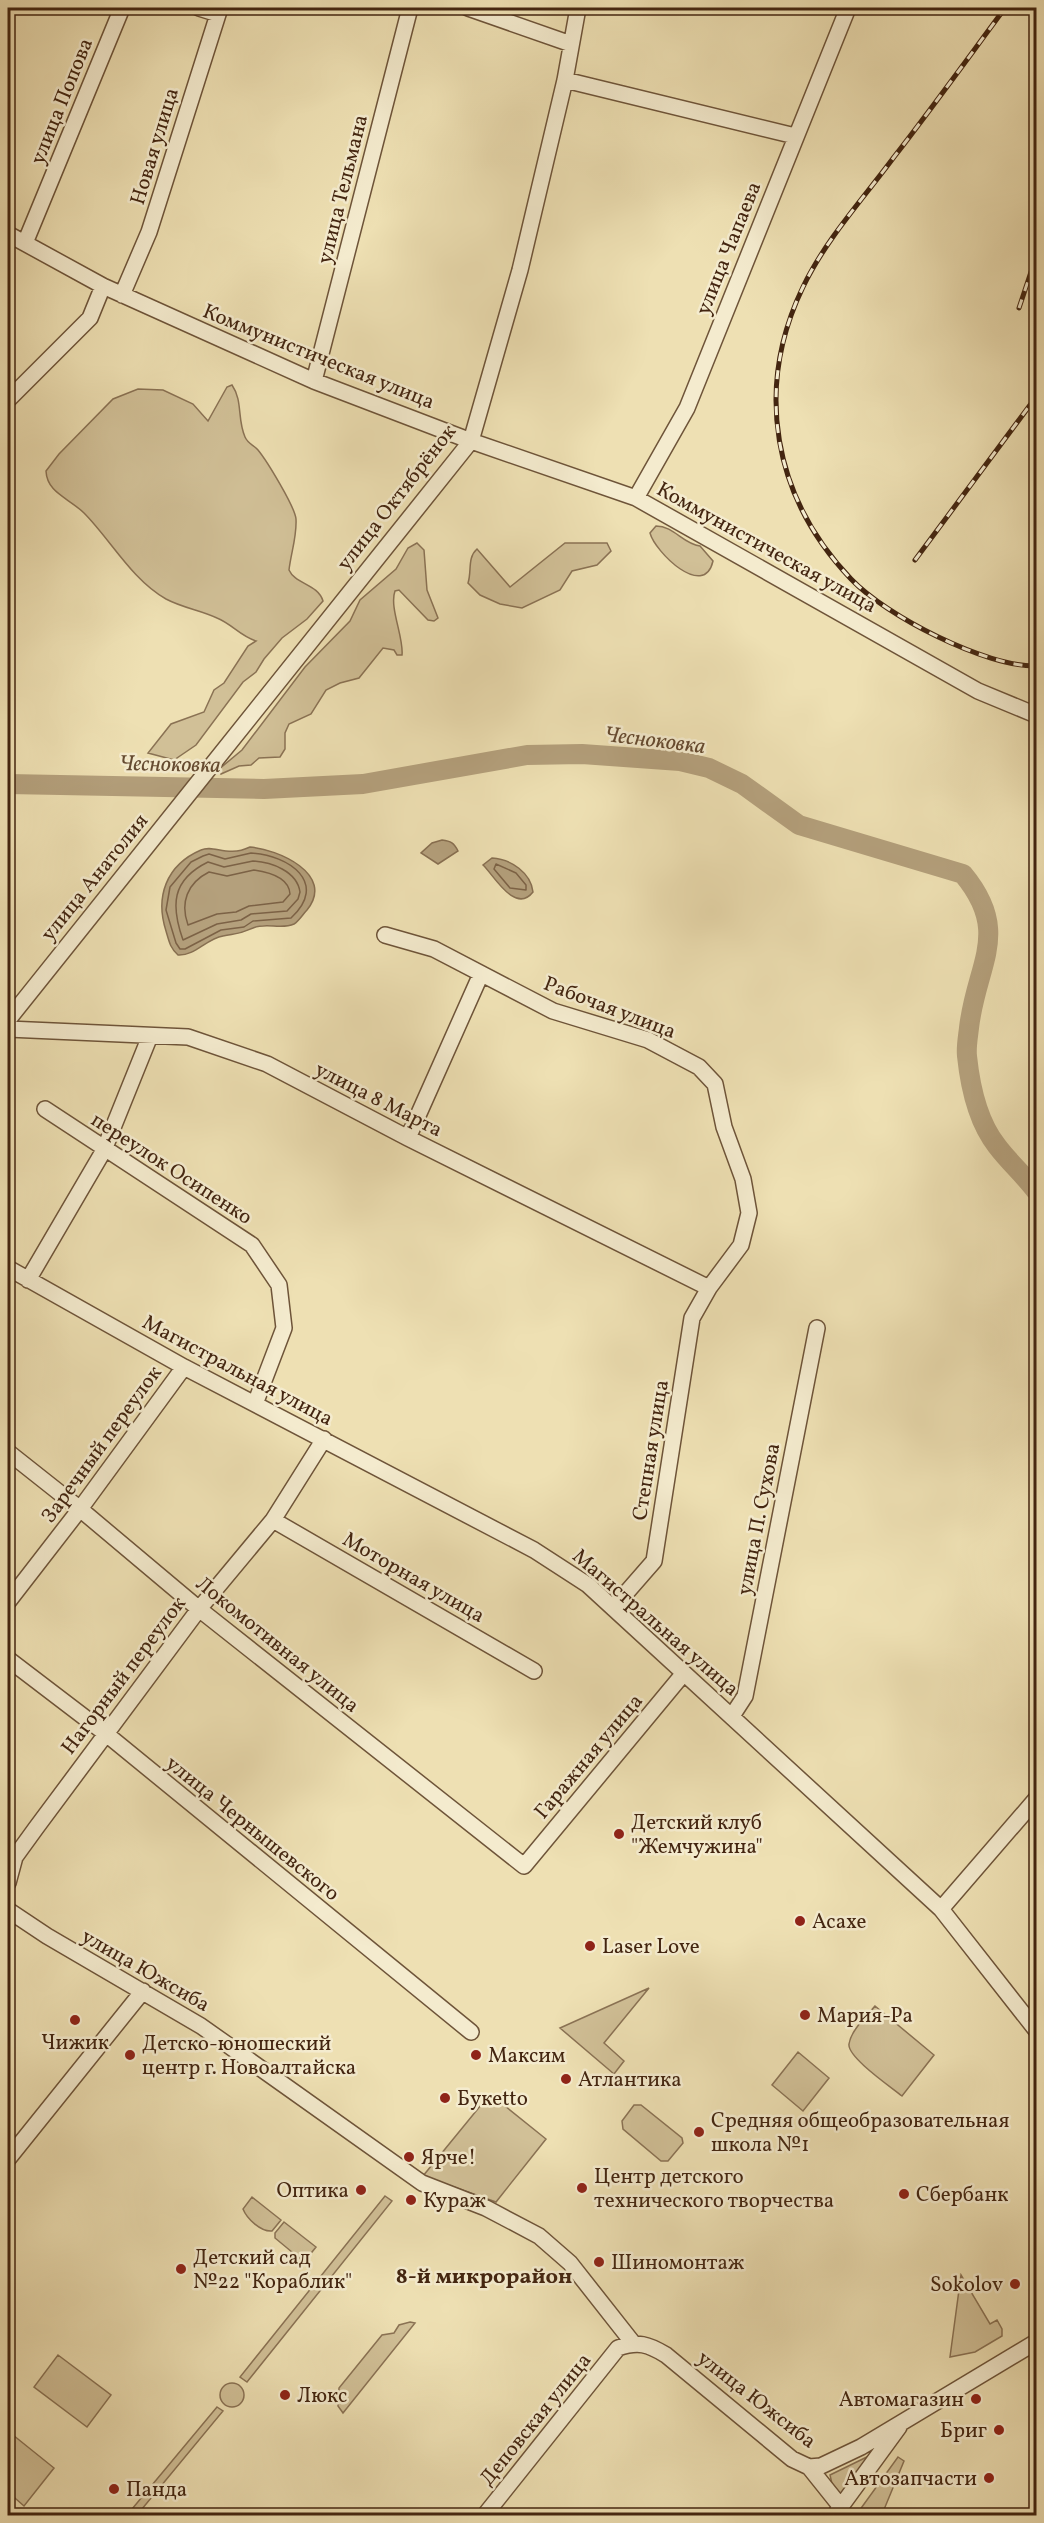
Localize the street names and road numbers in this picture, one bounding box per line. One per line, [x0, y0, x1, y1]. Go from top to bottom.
street label: улица Попова [24, 34, 101, 169]
street label: Новая улица [124, 84, 187, 209]
street label: улица Тельмана [311, 112, 376, 267]
street label: улица Чапаева [689, 178, 769, 320]
street label: Коммунистическая улица [198, 298, 439, 417]
street label: улица Октябрёнок [331, 419, 464, 577]
street label: Коммунистическая улица [651, 476, 882, 621]
street label: улица Анатолия [35, 808, 156, 948]
street label: Рабочая улица [539, 970, 680, 1047]
street label: улица 8 Марта [309, 1056, 447, 1145]
street label: переулок Осипенко [85, 1106, 258, 1232]
street label: Магистральная улица [137, 1309, 338, 1434]
street label: Заречный переулок [35, 1360, 169, 1530]
street label: Степная улица [626, 1378, 677, 1523]
street label: улица П. Сухова [731, 1441, 788, 1598]
street label: Моторная улица [337, 1526, 490, 1631]
street label: Магистральная улица [565, 1543, 745, 1704]
street label: Локомотивная улица [189, 1570, 365, 1720]
street label: Нагорный переулок [55, 1591, 193, 1761]
street label: Гаражная улица [528, 1688, 650, 1826]
street label: улица Чернышевского [159, 1750, 345, 1909]
street label: улица Южсиба [76, 1923, 215, 2020]
street label: улица Южсиба [690, 2344, 822, 2456]
street label: Деповская улица [474, 2347, 599, 2492]

